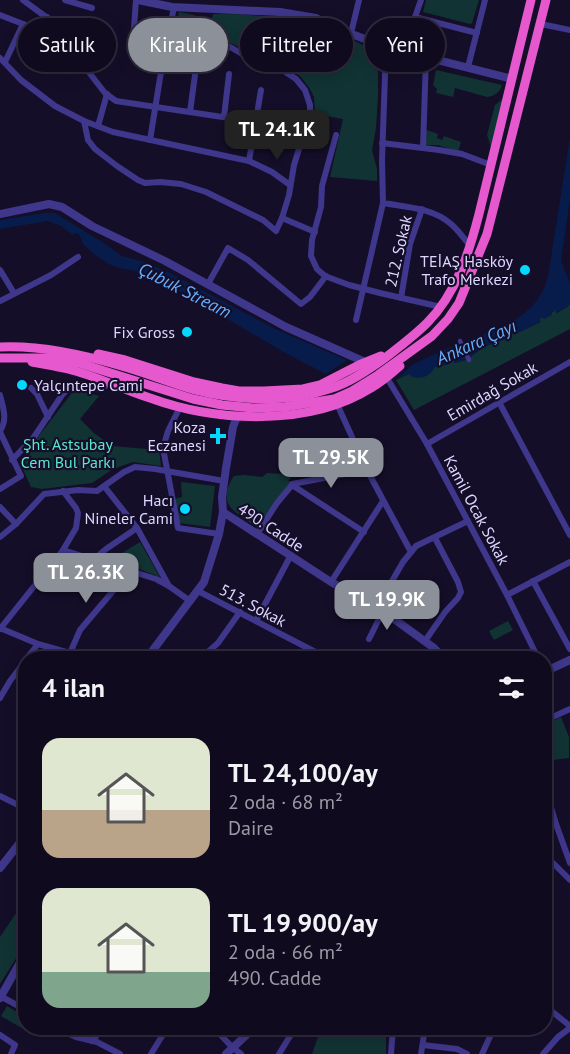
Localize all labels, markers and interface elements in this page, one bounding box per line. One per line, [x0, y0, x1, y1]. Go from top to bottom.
chip: Satılık [18, 18, 116, 72]
chip: Kiralık [128, 18, 228, 72]
chip: Filtreler [240, 18, 353, 72]
chip: Yeni [365, 18, 445, 72]
pin: TL 24.1K [215, 110, 339, 161]
text: TL 24.1K [238, 116, 316, 142]
street label: 212. Sokak [380, 213, 416, 289]
place label: TEİAŞ Hasköy Trafo Merkezi [420, 251, 514, 289]
water label: Çubuk Stream [135, 257, 235, 323]
marker: TEİAŞ Hasköy Trafo Merkezi [518, 263, 532, 277]
water label: Ankara Çayı [431, 314, 520, 370]
place label: Fix Gross [113, 322, 175, 342]
marker: Fix Gross [180, 325, 194, 339]
street label: Emirdağ Sokak [443, 357, 541, 425]
place label: Yalçıntepe Cami [34, 375, 143, 395]
marker: Yalçıntepe Cami [15, 378, 29, 392]
place label: Koza Eczanesi [147, 417, 206, 455]
marker: Koza Eczanesi [211, 429, 225, 443]
park label: Şht. Astsubay Cem Bul Parkı [21, 434, 115, 472]
pin: TL 29.5K [269, 438, 393, 489]
text: TL 29.5K [292, 444, 370, 470]
street label: Kamil Ocak Sokak [440, 452, 514, 569]
place label: Hacı Nineler Cami [84, 490, 173, 528]
street label: 490. Cadde [234, 498, 308, 556]
marker: Hacı Nineler Cami [178, 502, 192, 516]
pin: TL 26.3K [24, 553, 148, 604]
text: TL 26.3K [47, 559, 125, 585]
street label: 513. Sokak [216, 579, 290, 631]
pin: TL 19.9K [325, 580, 449, 631]
text: TL 19.9K [348, 586, 426, 612]
text: 4 ilan [42, 671, 105, 704]
icon: filters [495, 671, 528, 704]
text: TL 24,100/ay [228, 756, 378, 789]
icon: home [90, 762, 162, 834]
text: 2 oda · 68 m² [228, 789, 343, 815]
text: Daire [228, 815, 273, 841]
text: TL 19,900/ay [228, 906, 378, 939]
icon: home [90, 912, 162, 984]
text: 2 oda · 66 m² [228, 939, 343, 965]
text: 490. Cadde [228, 965, 321, 991]

